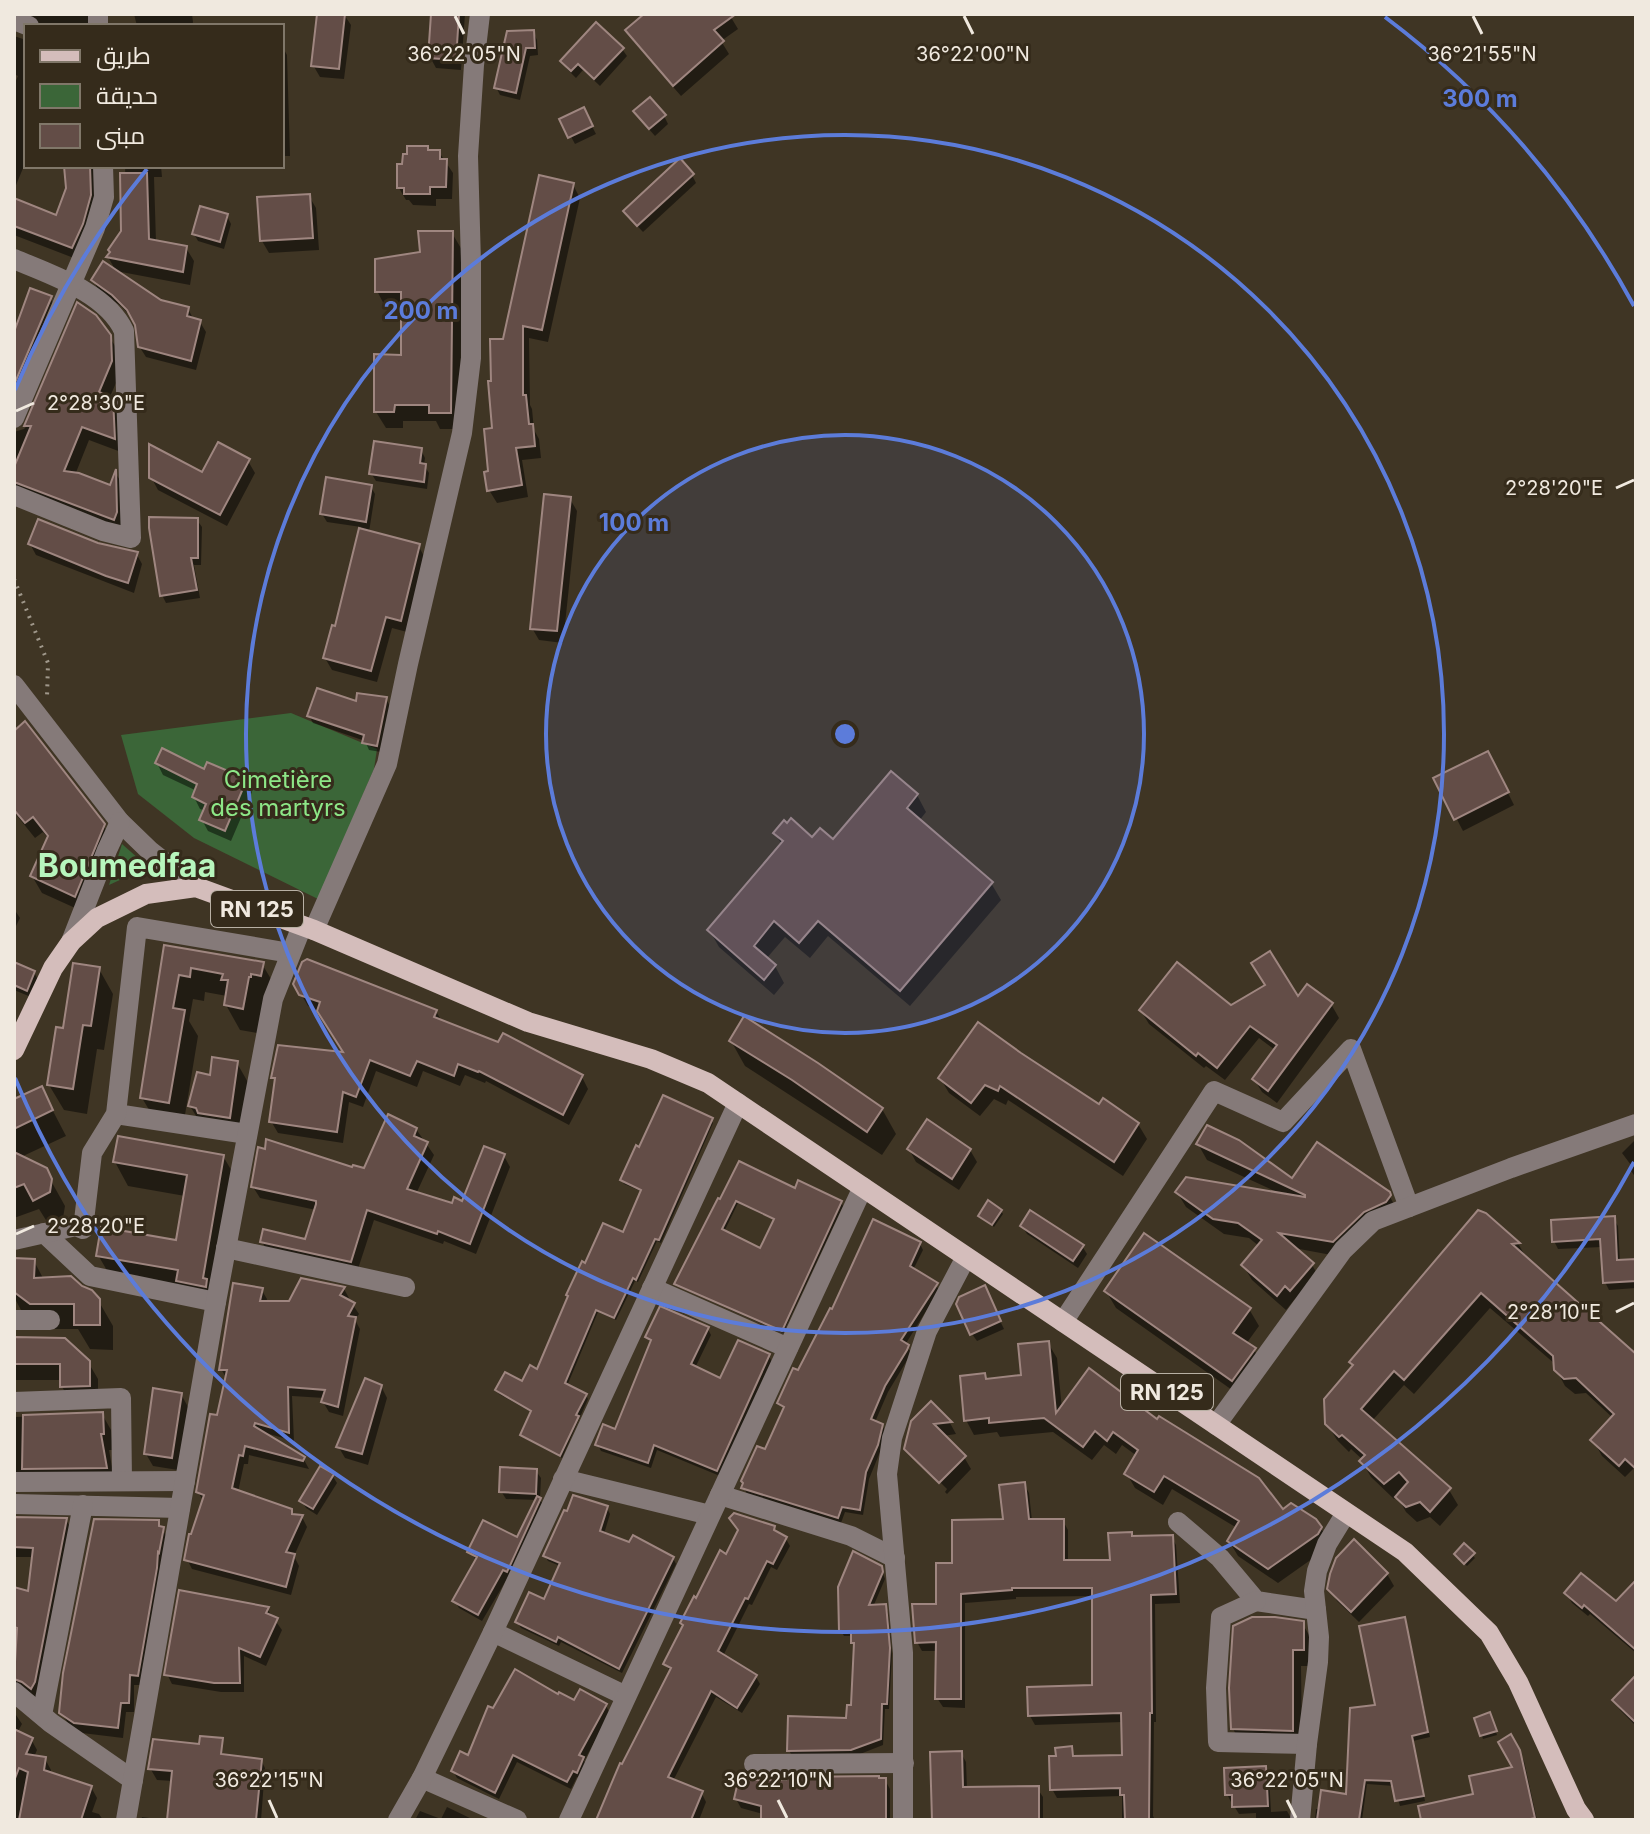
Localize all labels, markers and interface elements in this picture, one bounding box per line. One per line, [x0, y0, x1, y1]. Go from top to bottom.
legend [24, 24, 284, 168]
text: طريق [96, 41, 151, 71]
text: 36°22'05"N [407, 42, 521, 66]
text: 36°22'00"N [916, 42, 1030, 66]
text: 36°21'55"N [1428, 42, 1536, 66]
text: حديقة [96, 81, 158, 110]
text: 300 m [1442, 84, 1518, 113]
text: مبنى [96, 121, 145, 150]
text: 200 m [383, 296, 459, 325]
text: 2°28'30"E [47, 391, 145, 415]
text: 2°28'20"E [1505, 476, 1603, 500]
text: 100 m [599, 508, 669, 537]
centre of rings [831, 720, 859, 748]
park label: Cimetière des martyrs [210, 765, 346, 822]
district label: Boumedfaa [38, 846, 216, 885]
road number: RN 125 [211, 891, 303, 927]
text: 2°28'20"E [47, 1214, 145, 1238]
text: 2°28'10"E [1507, 1300, 1601, 1324]
road number: RN 125 [1121, 1374, 1213, 1410]
text: 36°22'15"N [215, 1768, 323, 1792]
text: 36°22'10"N [723, 1768, 833, 1792]
text: 36°22'05"N [1230, 1768, 1344, 1792]

